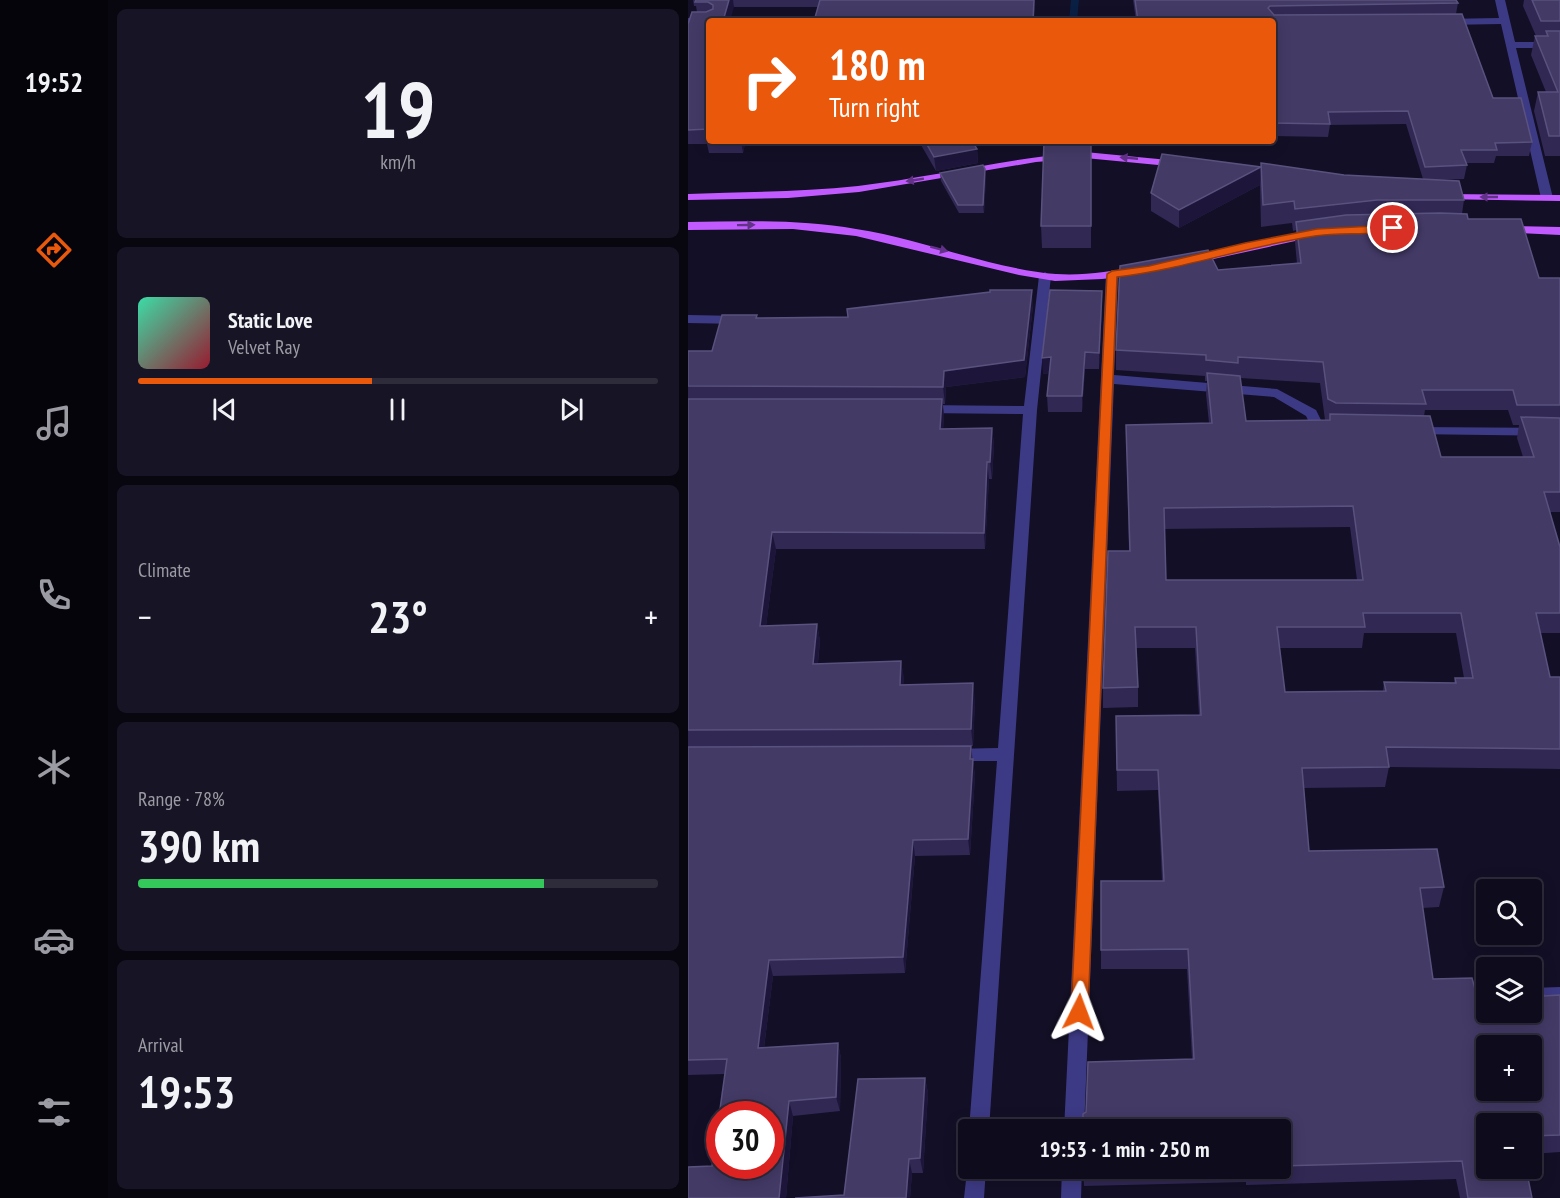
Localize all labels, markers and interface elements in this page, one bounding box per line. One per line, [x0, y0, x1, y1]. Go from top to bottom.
text: 180 m [829, 37, 926, 92]
icon: right [730, 42, 808, 120]
text: 19 [361, 59, 435, 160]
text: 19:52 [25, 65, 83, 99]
text: Turn right [829, 90, 920, 124]
text: km/h [380, 149, 416, 175]
one-way arrow [1119, 153, 1138, 162]
one-way arrow [906, 176, 925, 185]
one-way arrow [1479, 192, 1498, 202]
pin [1367, 202, 1418, 253]
icon: arrive [1376, 211, 1409, 244]
one-way arrow [737, 220, 756, 230]
icon: directions [33, 229, 75, 271]
one-way arrow [930, 245, 948, 255]
text: Static Love [228, 306, 313, 334]
text: Velvet Ray [228, 334, 300, 360]
icon: previous [208, 393, 241, 426]
icon: pause [381, 393, 414, 426]
icon: next [555, 393, 588, 426]
icon: music [33, 402, 75, 444]
text: Climate [138, 557, 191, 583]
icon: phone [33, 574, 75, 616]
text: 23° [368, 587, 428, 645]
text: − [138, 595, 152, 638]
text: + [644, 595, 658, 638]
icon: climate [33, 746, 75, 788]
text: Range · 78% [138, 786, 225, 812]
text: 390 km [138, 816, 260, 874]
map controls [1476, 879, 1542, 1179]
button: search [1476, 879, 1542, 945]
icon: car [33, 919, 75, 961]
button: layers [1476, 957, 1542, 1023]
position arrow [1047, 980, 1111, 1044]
text: Arrival [138, 1032, 183, 1058]
button: + [1476, 1035, 1542, 1101]
text: 19:53 [138, 1062, 235, 1120]
icon: filters [33, 1091, 75, 1133]
speed limit sign: 30 [706, 1101, 784, 1179]
button: − [1476, 1113, 1542, 1179]
text: 19:53 · 1 min · 250 m [1039, 1135, 1210, 1163]

